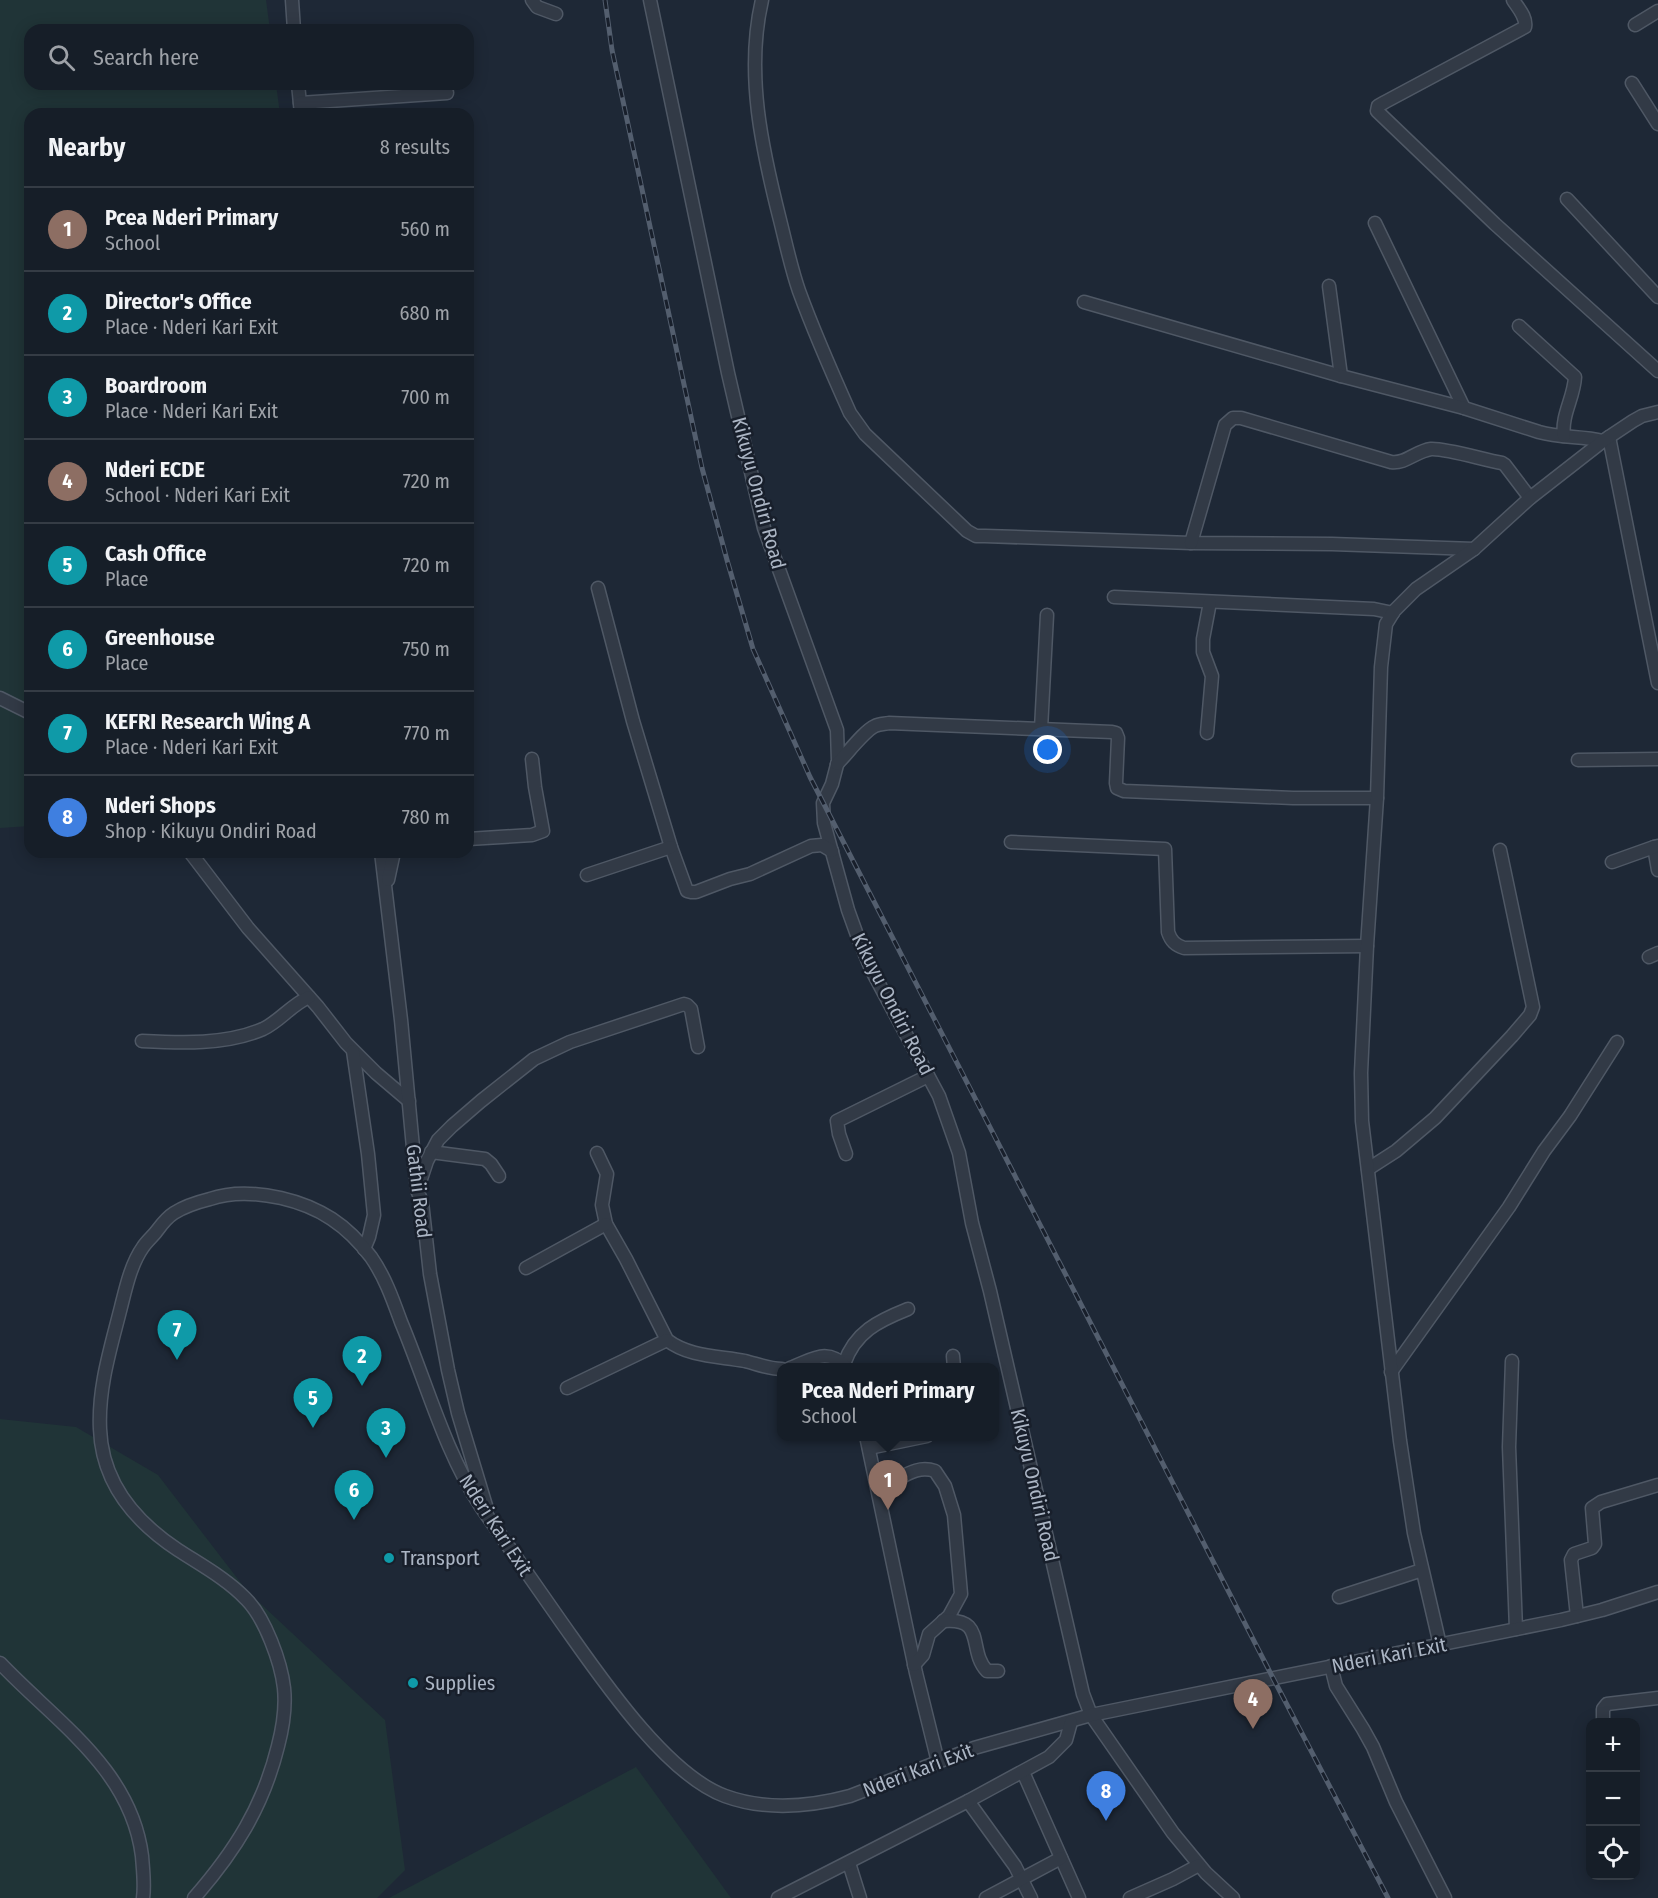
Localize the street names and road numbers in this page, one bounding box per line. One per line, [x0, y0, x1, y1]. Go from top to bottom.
street label: Kikuyu Ondiri Road [727, 414, 791, 572]
street label: Kikuyu Ondiri Road [847, 929, 939, 1079]
street label: Gathii Road [401, 1143, 437, 1239]
street label: Kikuyu Ondiri Road [1006, 1406, 1064, 1564]
street label: Nderi Kari Exit [454, 1470, 538, 1581]
street label: Nderi Kari Exit [1330, 1632, 1449, 1678]
street label: Nderi Kari Exit [859, 1738, 977, 1802]

